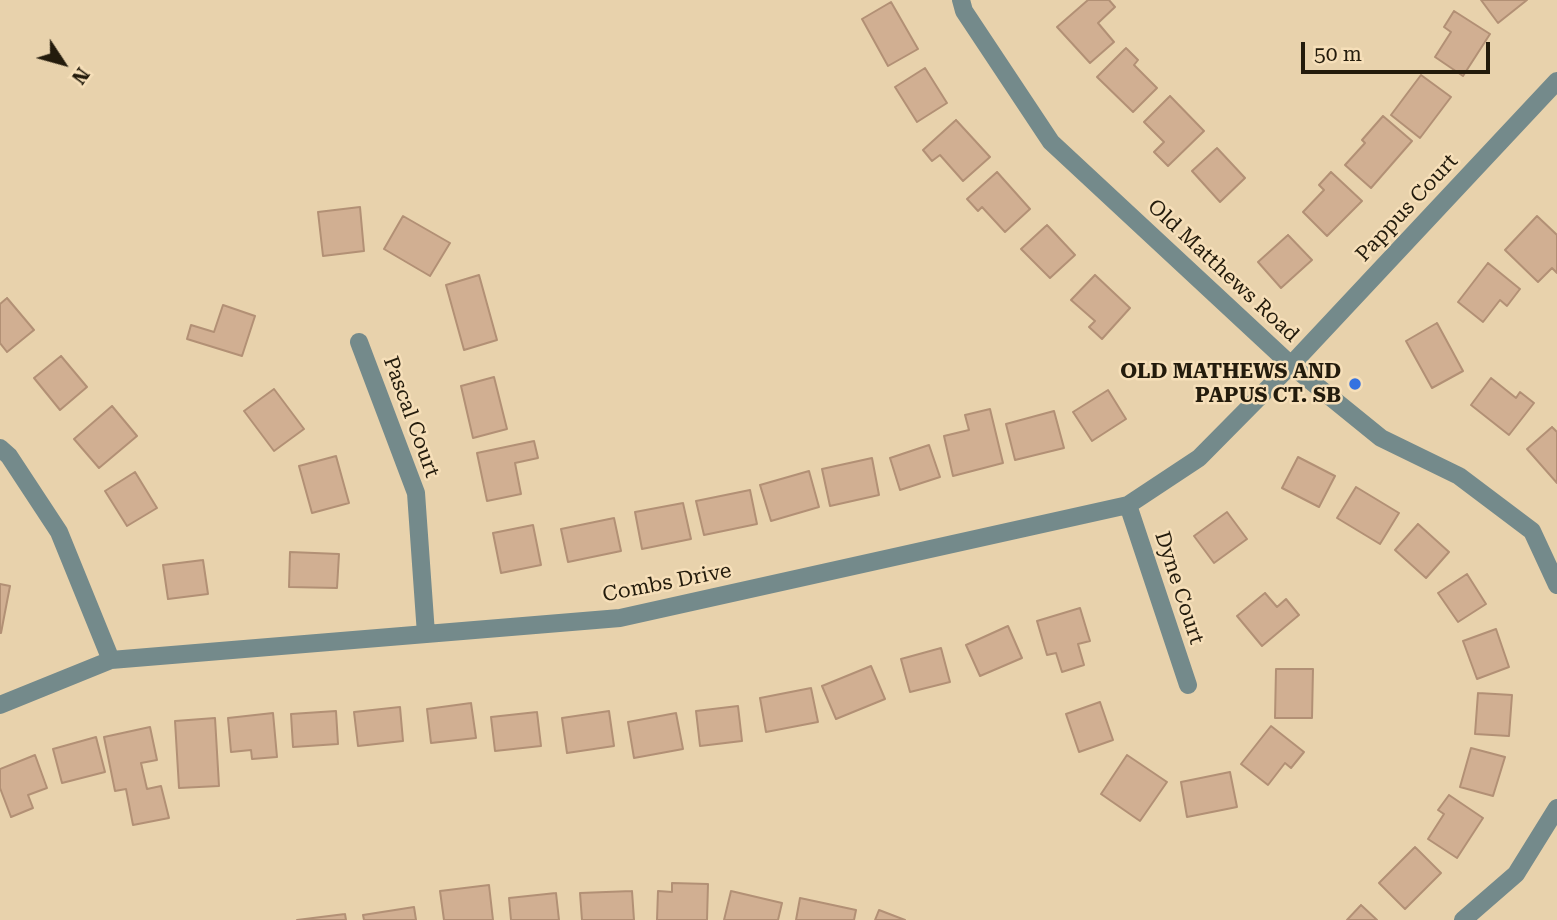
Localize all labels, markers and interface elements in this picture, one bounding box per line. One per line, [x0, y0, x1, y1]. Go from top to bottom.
north arrow [28, 28, 98, 98]
scale bar [1305, 28, 1494, 72]
text: 50 m [1314, 42, 1362, 66]
text: N [67, 63, 94, 88]
street label: Pappus Court [1351, 149, 1463, 267]
street label: Old Matthews Road [1142, 194, 1304, 348]
street label: Pascal Court [377, 353, 445, 481]
place label: OLD MATHEWS AND PAPUS CT. SB [1120, 359, 1341, 409]
marker: OLD MATHEWS AND PAPUS CT. SB [1347, 376, 1363, 392]
street label: Dyne Court [1149, 528, 1209, 648]
street label: Combs Drive [601, 558, 733, 608]

